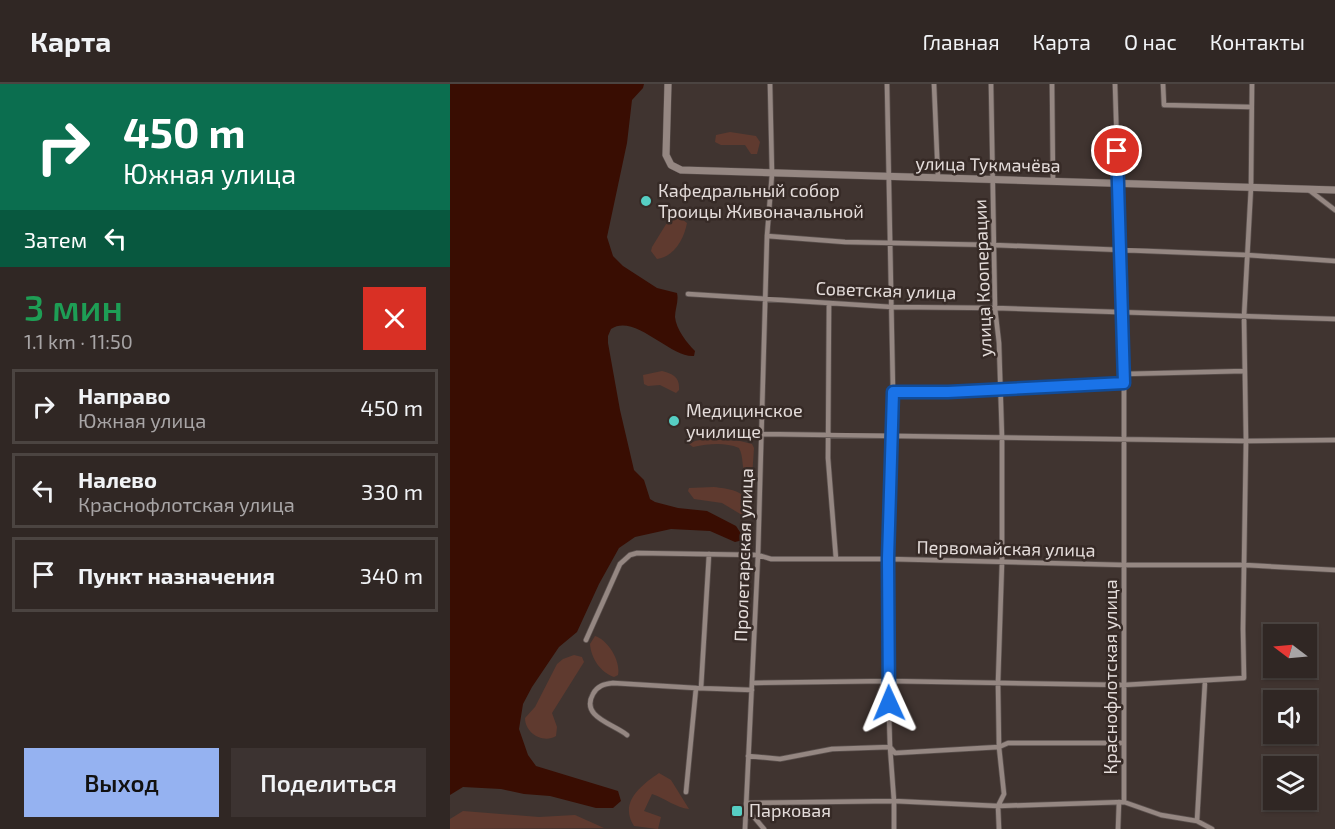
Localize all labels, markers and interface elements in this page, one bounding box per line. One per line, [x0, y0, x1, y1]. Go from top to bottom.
text: Карта [30, 24, 111, 58]
text: Главная [923, 29, 1000, 54]
text: Карта [1033, 29, 1091, 54]
text: О нас [1124, 29, 1177, 54]
text: Контакты [1210, 29, 1305, 54]
text: 450 m [123, 106, 246, 156]
icon: right [24, 108, 102, 186]
pin [1091, 125, 1142, 176]
icon: arrive [1100, 134, 1133, 167]
street label: улица Тукмачёва [915, 152, 1061, 176]
text: Южная улица [123, 157, 296, 189]
place label: Кафедральный собор Троицы Живоначальной [658, 179, 864, 222]
marker: Кафедральный собор Троицы Живоначальной [639, 194, 653, 208]
street label: улица Кооперации [968, 199, 996, 357]
icon: left [99, 222, 132, 255]
text: Затем [24, 226, 87, 252]
street label: Советская улица [815, 277, 957, 303]
text: 3 мин [24, 285, 123, 328]
button: close [363, 287, 426, 350]
text: 1.1 km · 11:50 [24, 329, 133, 353]
text: Направо [78, 382, 171, 408]
icon: right [27, 390, 60, 423]
text: 450 m [360, 394, 423, 420]
place label: Медицинское училище [686, 399, 803, 442]
text: Южная улица [78, 408, 206, 432]
marker: Медицинское училище [667, 414, 681, 428]
text: Налево [78, 466, 157, 492]
street label: Пролетарская улица [729, 468, 757, 642]
icon: left [27, 474, 60, 507]
text: 330 m [361, 478, 423, 504]
text: Краснофлотская улица [78, 492, 295, 516]
street label: Первомайская улица [916, 535, 1096, 561]
icon: arrive [27, 558, 60, 591]
text: Пункт назначения [78, 562, 275, 588]
text: 340 m [360, 562, 423, 588]
street label: Краснофлотская улица [1099, 579, 1121, 775]
north arrow [1263, 624, 1317, 678]
map controls [1263, 624, 1317, 810]
position arrow [857, 671, 921, 735]
button: sound [1263, 690, 1317, 744]
button: Выход [24, 748, 219, 817]
button: Поделиться [231, 748, 426, 817]
button: layers [1263, 756, 1317, 810]
place label: Парковая [749, 799, 831, 821]
marker: Парковая [730, 804, 744, 818]

